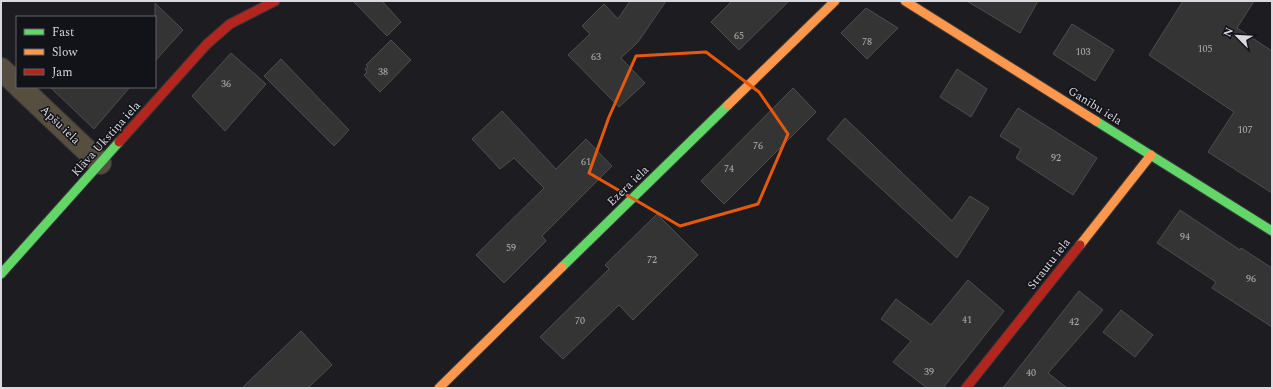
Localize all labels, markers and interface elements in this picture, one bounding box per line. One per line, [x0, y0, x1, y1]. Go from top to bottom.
legend [16, 16, 156, 88]
north arrow [1217, 16, 1257, 56]
text: Fast [52, 23, 74, 42]
text: N [1219, 25, 1238, 40]
house number: 65 [734, 28, 744, 44]
house number: 78 [862, 34, 872, 50]
house number: 105 [1198, 41, 1213, 57]
text: Slow [52, 43, 78, 62]
house number: 103 [1076, 44, 1091, 60]
house number: 63 [591, 49, 601, 65]
text: Jam [52, 63, 73, 82]
house number: 38 [378, 64, 388, 80]
house number: 36 [221, 76, 231, 92]
street label: Ganību iela [1064, 82, 1126, 130]
street label: Klāva Ukstiņa iela [67, 97, 145, 181]
street label: Apšu iela [36, 101, 85, 149]
house number: 107 [1238, 122, 1253, 138]
house number: 76 [753, 138, 763, 154]
house number: 92 [1051, 150, 1061, 166]
house number: 61 [581, 154, 591, 170]
street label: Ezera iela [603, 161, 653, 211]
house number: 74 [724, 161, 734, 177]
house number: 94 [1180, 229, 1190, 245]
street label: Strautu iela [1023, 234, 1075, 294]
house number: 59 [506, 240, 516, 256]
house number: 72 [647, 252, 657, 268]
house number: 96 [1246, 271, 1256, 287]
house number: 41 [962, 312, 972, 328]
house number: 70 [575, 313, 585, 329]
house number: 42 [1069, 314, 1079, 330]
house number: 39 [924, 364, 934, 380]
house number: 40 [1026, 365, 1036, 381]

